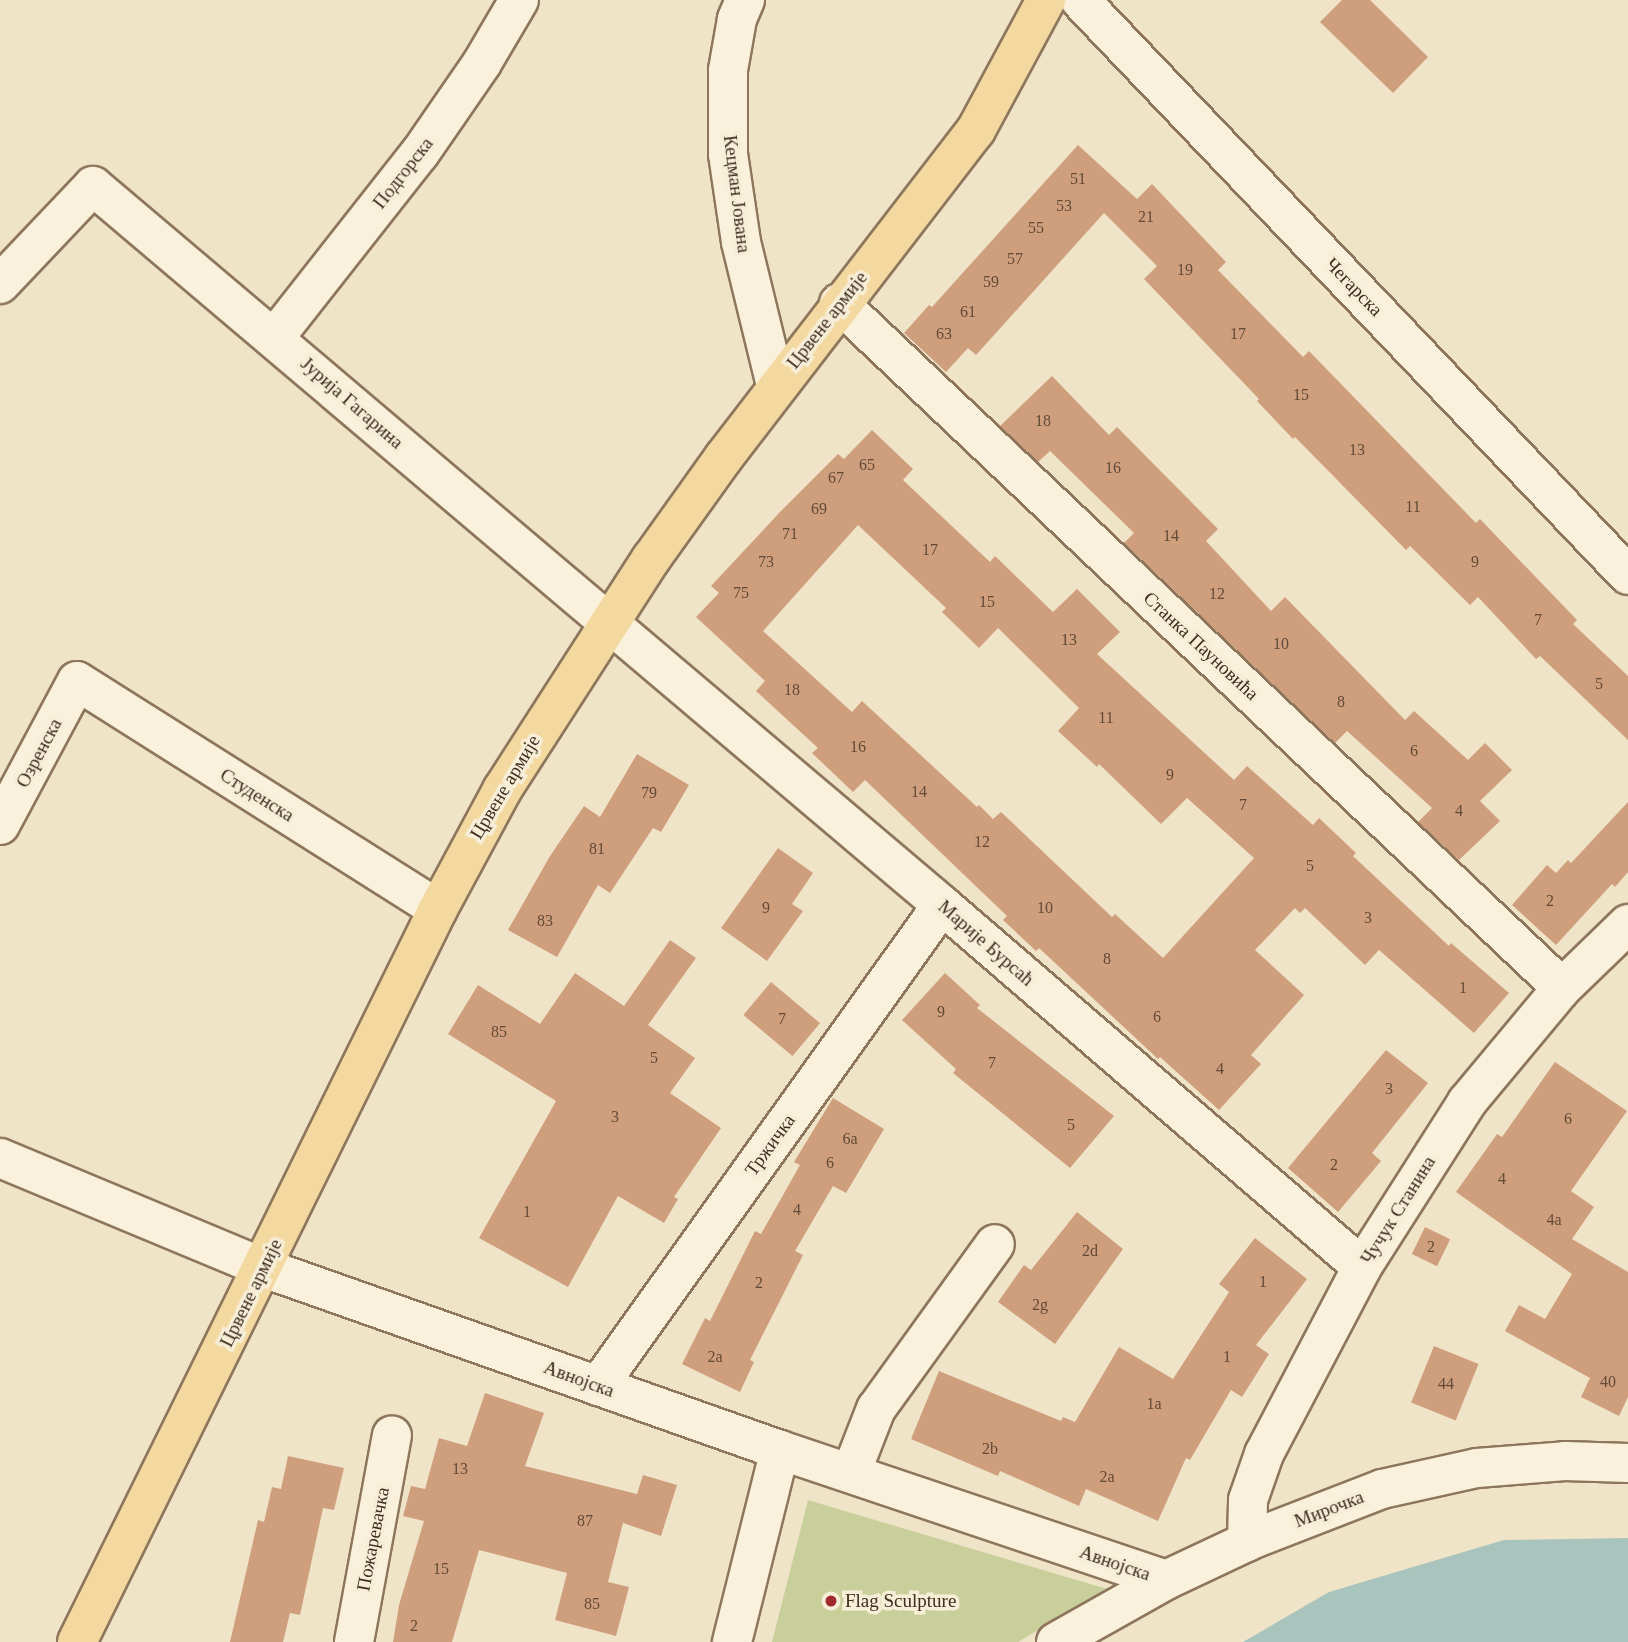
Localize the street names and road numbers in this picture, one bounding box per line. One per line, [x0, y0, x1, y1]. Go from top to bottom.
street label: Подгорска [368, 133, 438, 213]
street label: Кецман Јована [718, 134, 756, 254]
street label: Чегарска [1321, 253, 1387, 321]
street label: Црвене армије [782, 267, 872, 373]
street label: Јурија Гагарина [296, 352, 408, 454]
street label: Станка Пауновића [1139, 587, 1263, 705]
street label: Озренска [11, 714, 67, 792]
street label: Црвене армије [465, 731, 545, 843]
street label: Студенска [216, 763, 298, 827]
street label: Марије Бурсаћ [933, 895, 1039, 991]
street label: Тржичка [740, 1110, 800, 1180]
street label: Чучук Станина [1356, 1152, 1440, 1268]
street label: Црвене армије [215, 1235, 287, 1351]
street label: Авнојска [541, 1356, 617, 1402]
street label: Пожаревачка [352, 1485, 394, 1593]
street label: Мирочка [1291, 1485, 1367, 1533]
street label: Авнојска [1077, 1540, 1153, 1586]

